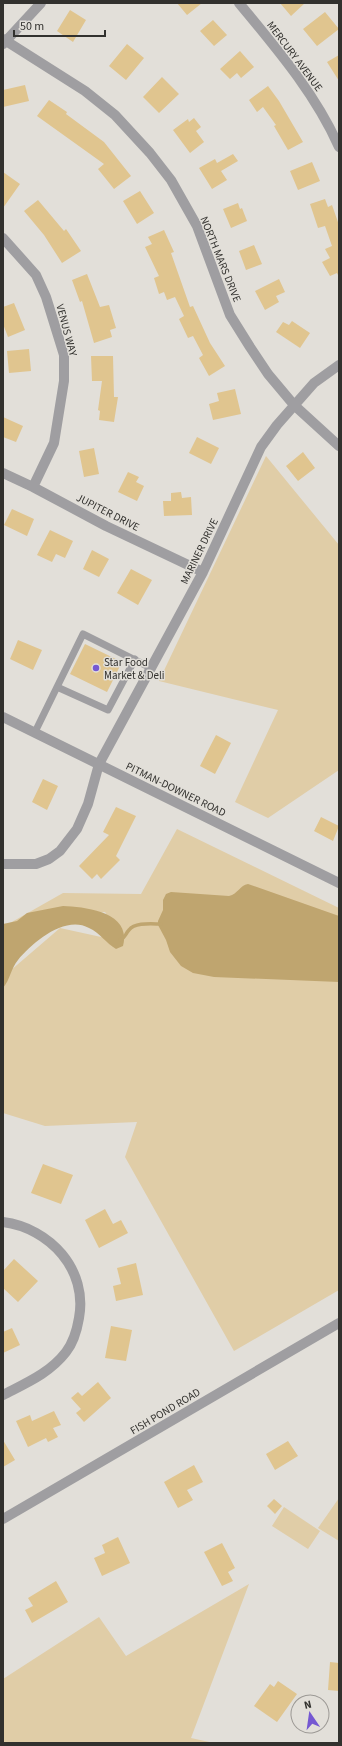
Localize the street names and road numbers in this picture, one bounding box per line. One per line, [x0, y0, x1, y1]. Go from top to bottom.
street label: MERCURY AVENUE [263, 18, 326, 95]
street label: NORTH MARS DRIVE [196, 214, 245, 305]
street label: VENUS WAY [52, 302, 81, 359]
street label: JUPITER DRIVE [74, 490, 142, 535]
street label: MARINER DRIVE [177, 515, 222, 587]
street label: PITMAN-DOWNER ROAD [123, 759, 229, 820]
street label: FISH POND ROAD [127, 1384, 203, 1438]

